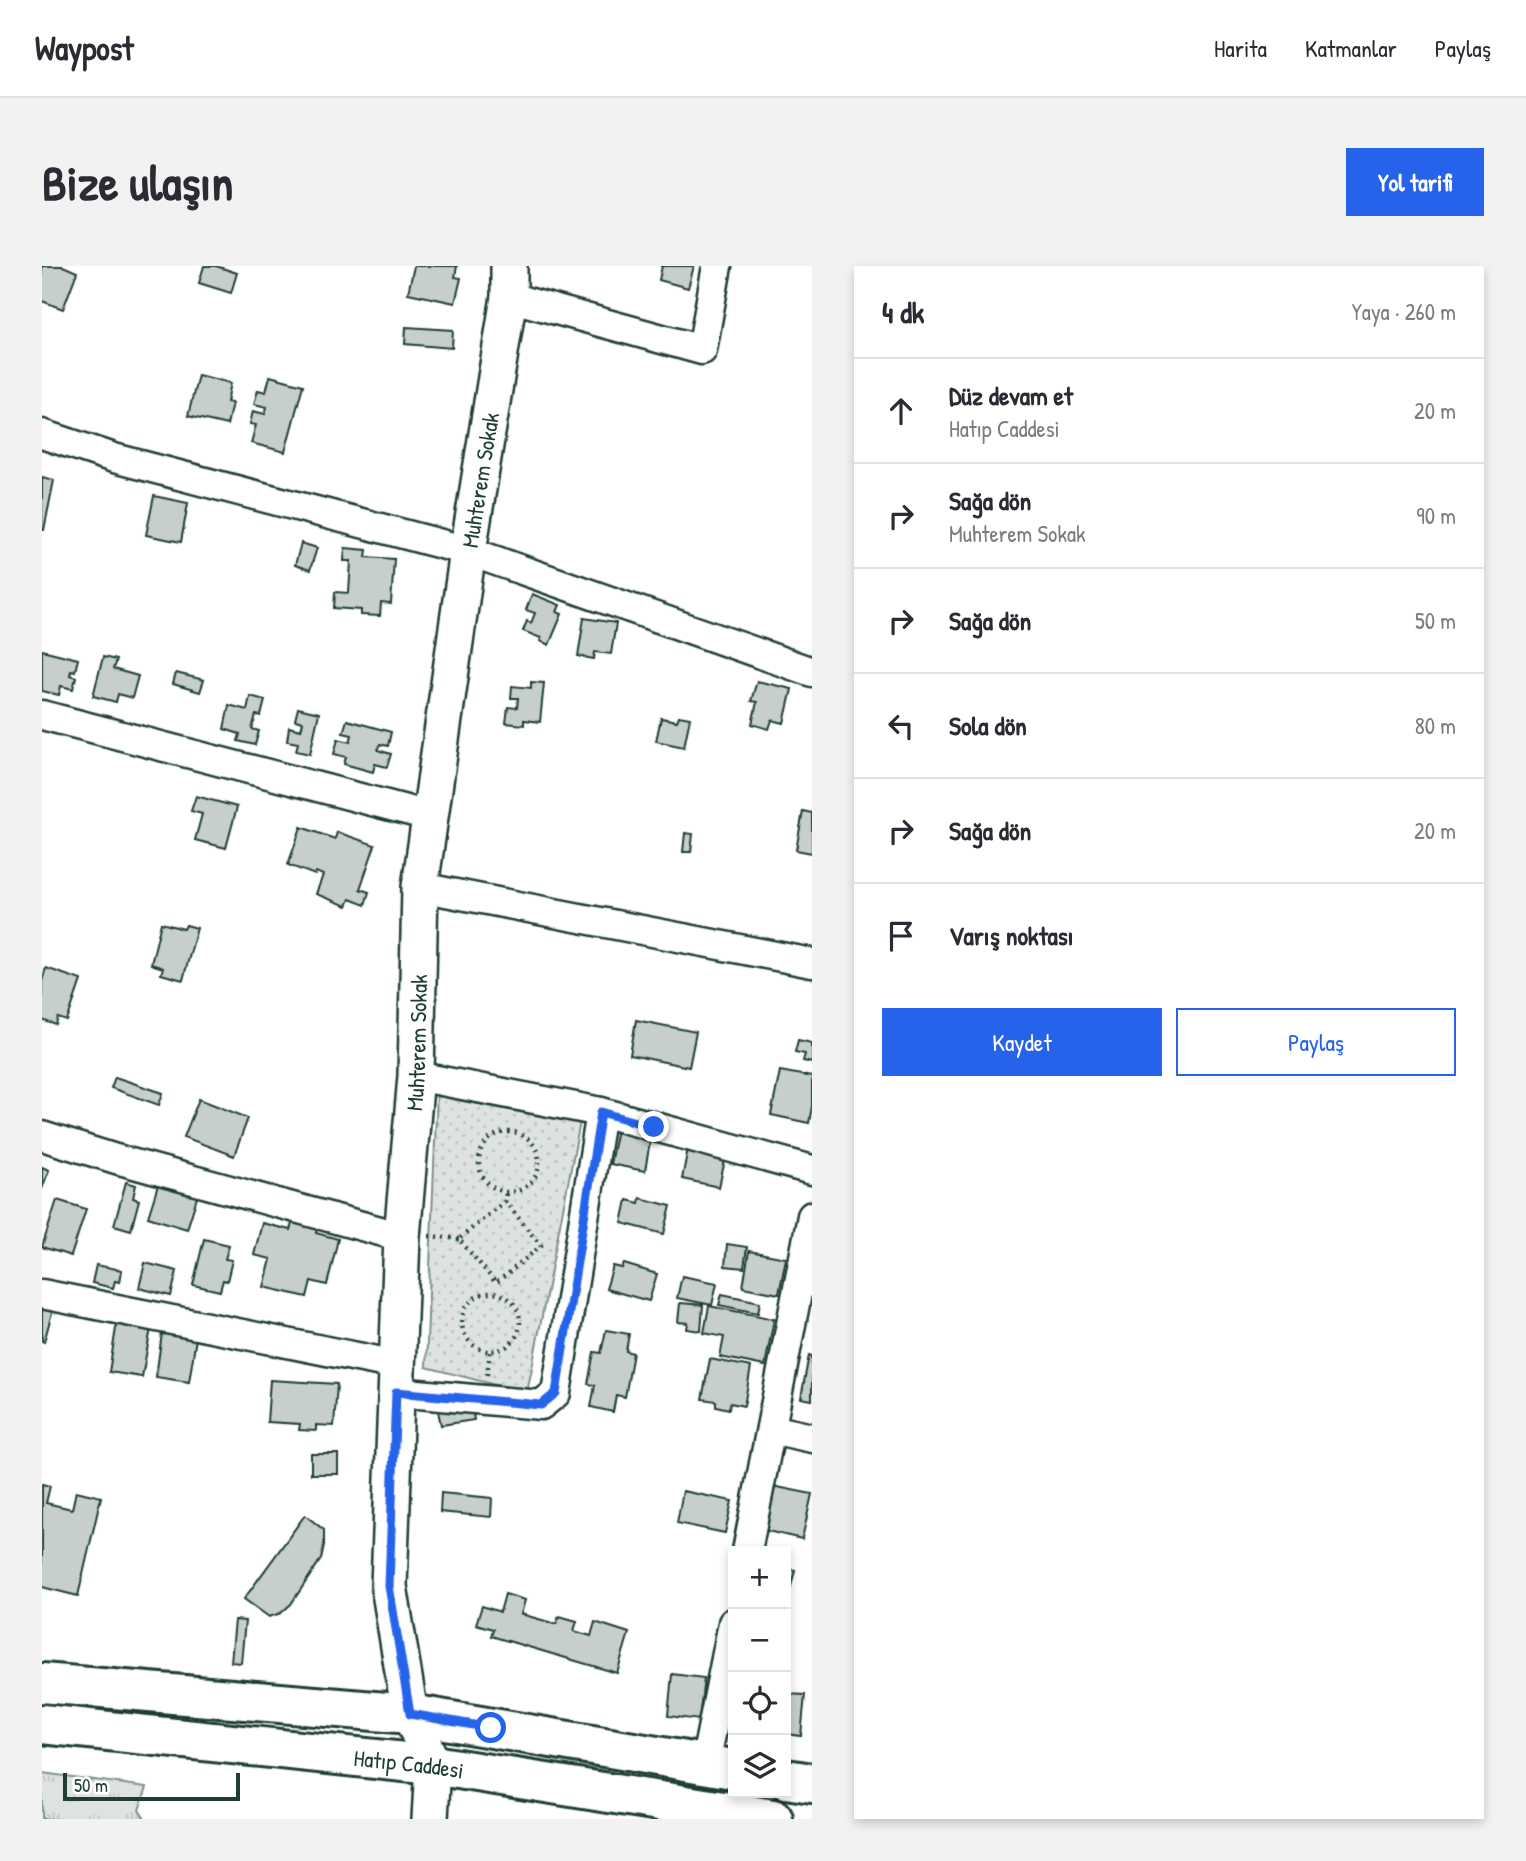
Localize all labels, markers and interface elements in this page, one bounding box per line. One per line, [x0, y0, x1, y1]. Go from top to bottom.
text: Waypost [35, 26, 134, 70]
text: Harita [1214, 32, 1267, 64]
text: Katmanlar [1305, 32, 1397, 64]
text: Paylaş [1435, 32, 1491, 64]
button: Yol tarifi [1346, 148, 1484, 216]
text: Bize ulaşın [42, 149, 233, 215]
text: 4 dk [882, 292, 924, 332]
text: Yaya · 260 m [1352, 296, 1456, 327]
text: Düz devam et [949, 378, 1073, 413]
icon: ahead [882, 392, 920, 430]
text: 20 m [1414, 395, 1456, 426]
street label: Muhterem Sokak [453, 410, 506, 550]
text: Hatıp Caddesi [949, 413, 1060, 444]
text: Sağa dön [949, 483, 1031, 518]
icon: right [882, 497, 920, 535]
text: 90 m [1416, 500, 1456, 531]
text: Muhterem Sokak [949, 518, 1085, 549]
icon: right [882, 602, 920, 640]
text: Sağa dön [949, 603, 1031, 638]
text: 50 m [1415, 605, 1456, 636]
icon: left [882, 707, 920, 745]
text: Sola dön [949, 708, 1027, 743]
text: 80 m [1415, 710, 1456, 741]
icon: right [882, 812, 920, 850]
text: Sağa dön [949, 813, 1031, 848]
text: 20 m [1414, 815, 1456, 846]
icon: arrive [882, 917, 920, 955]
text: Varış noktası [949, 918, 1074, 953]
street label: Muhterem Sokak [398, 974, 434, 1112]
button: Kaydet [882, 1008, 1162, 1076]
button: Paylaş [1176, 1008, 1456, 1076]
route end [638, 1111, 669, 1142]
map controls [728, 1546, 791, 1798]
button: + [728, 1546, 791, 1609]
button: − [728, 1609, 791, 1672]
button: locate [728, 1672, 791, 1735]
route start [475, 1712, 506, 1743]
button: layers [728, 1735, 791, 1798]
street label: Hatıp Caddesi [352, 1741, 466, 1785]
scale bar [63, 1770, 240, 1802]
text: 50 m [74, 1772, 108, 1798]

